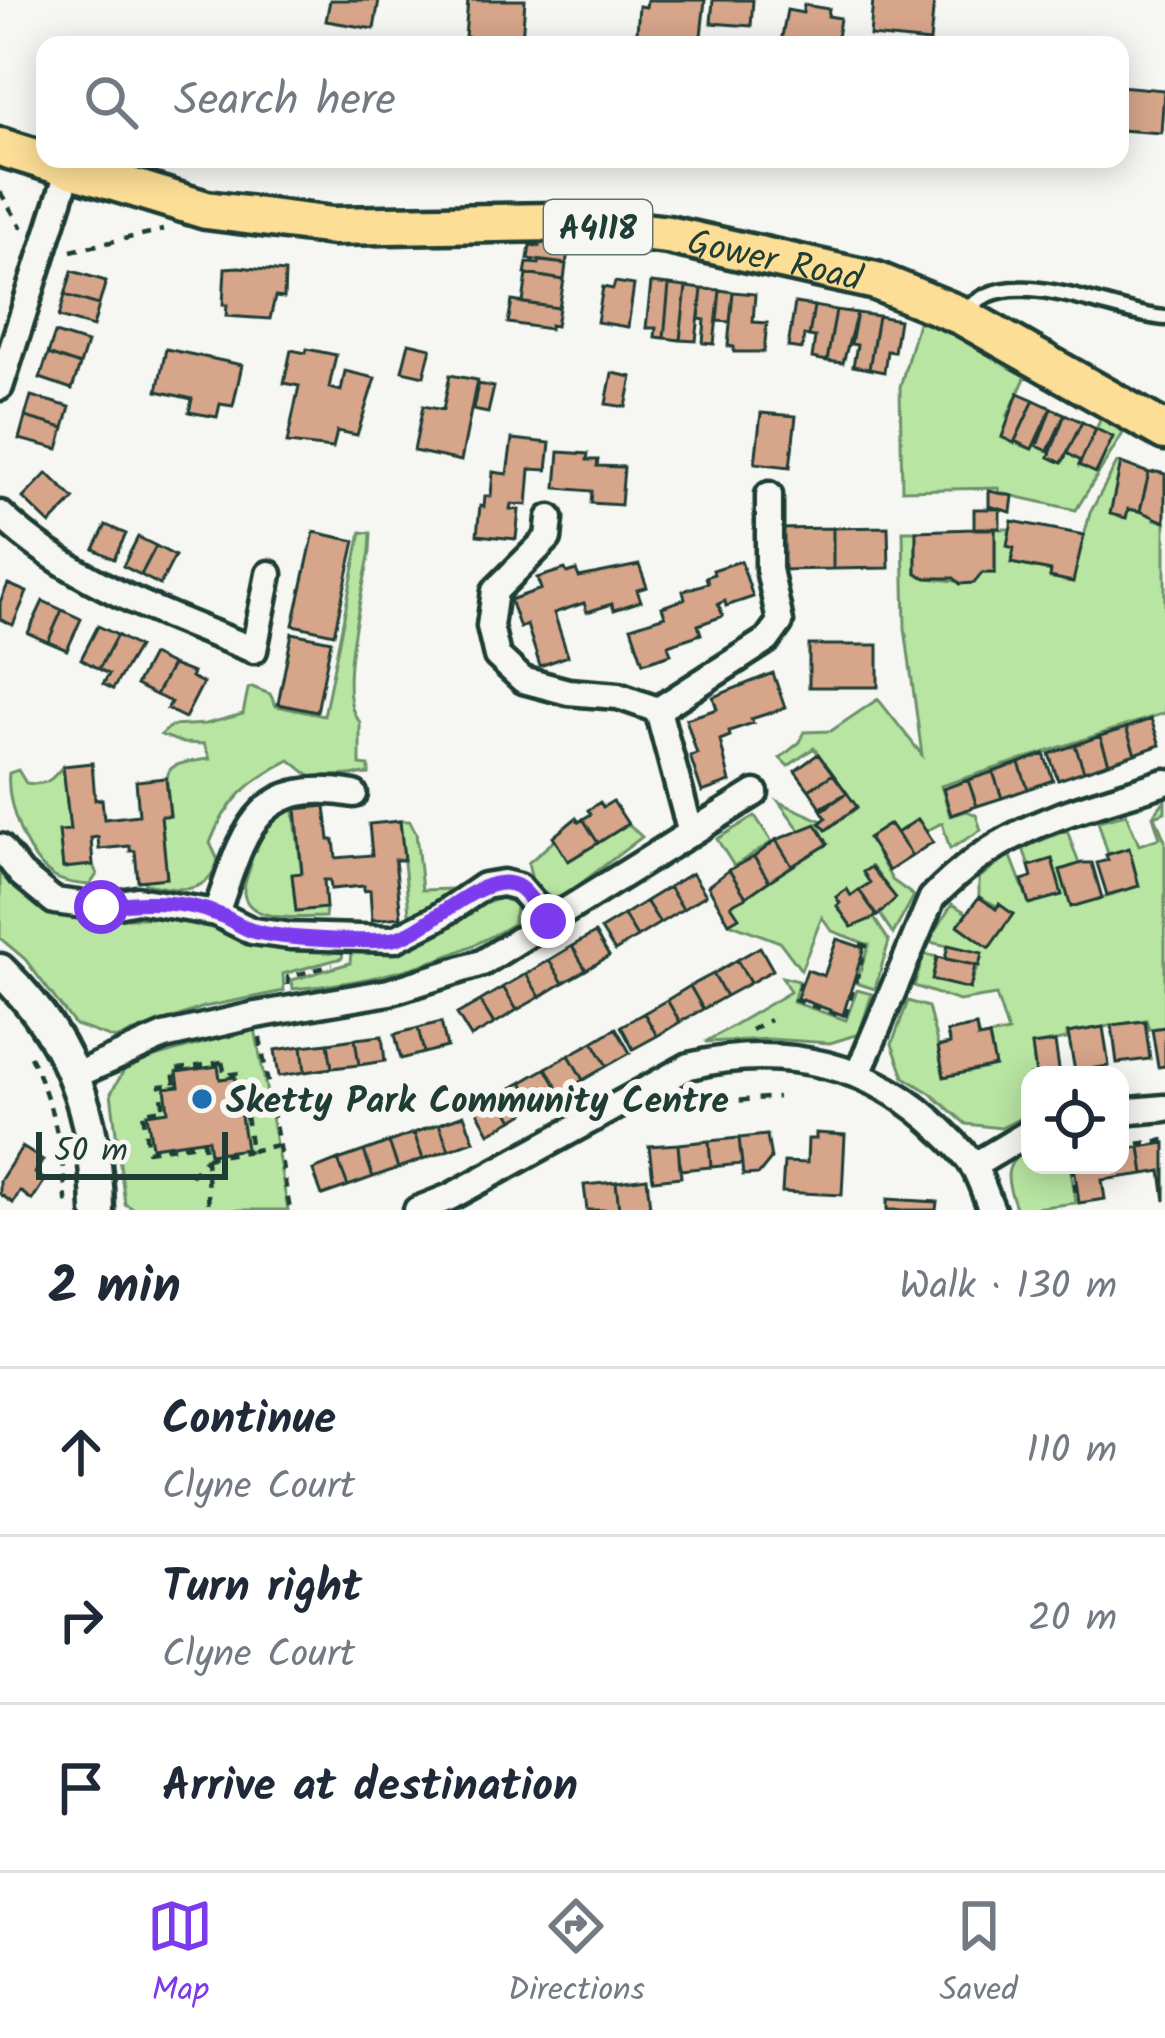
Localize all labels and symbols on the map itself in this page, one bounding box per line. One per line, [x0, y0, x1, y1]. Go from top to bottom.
road number: A4118 [544, 200, 652, 254]
street label: Gower Road [682, 215, 868, 309]
route start [74, 880, 128, 934]
route end [521, 894, 575, 948]
place label: Sketty Park Community Centre [226, 1074, 729, 1131]
marker: Sketty Park Community Centre [189, 1086, 215, 1112]
scale bar [36, 1126, 228, 1179]

